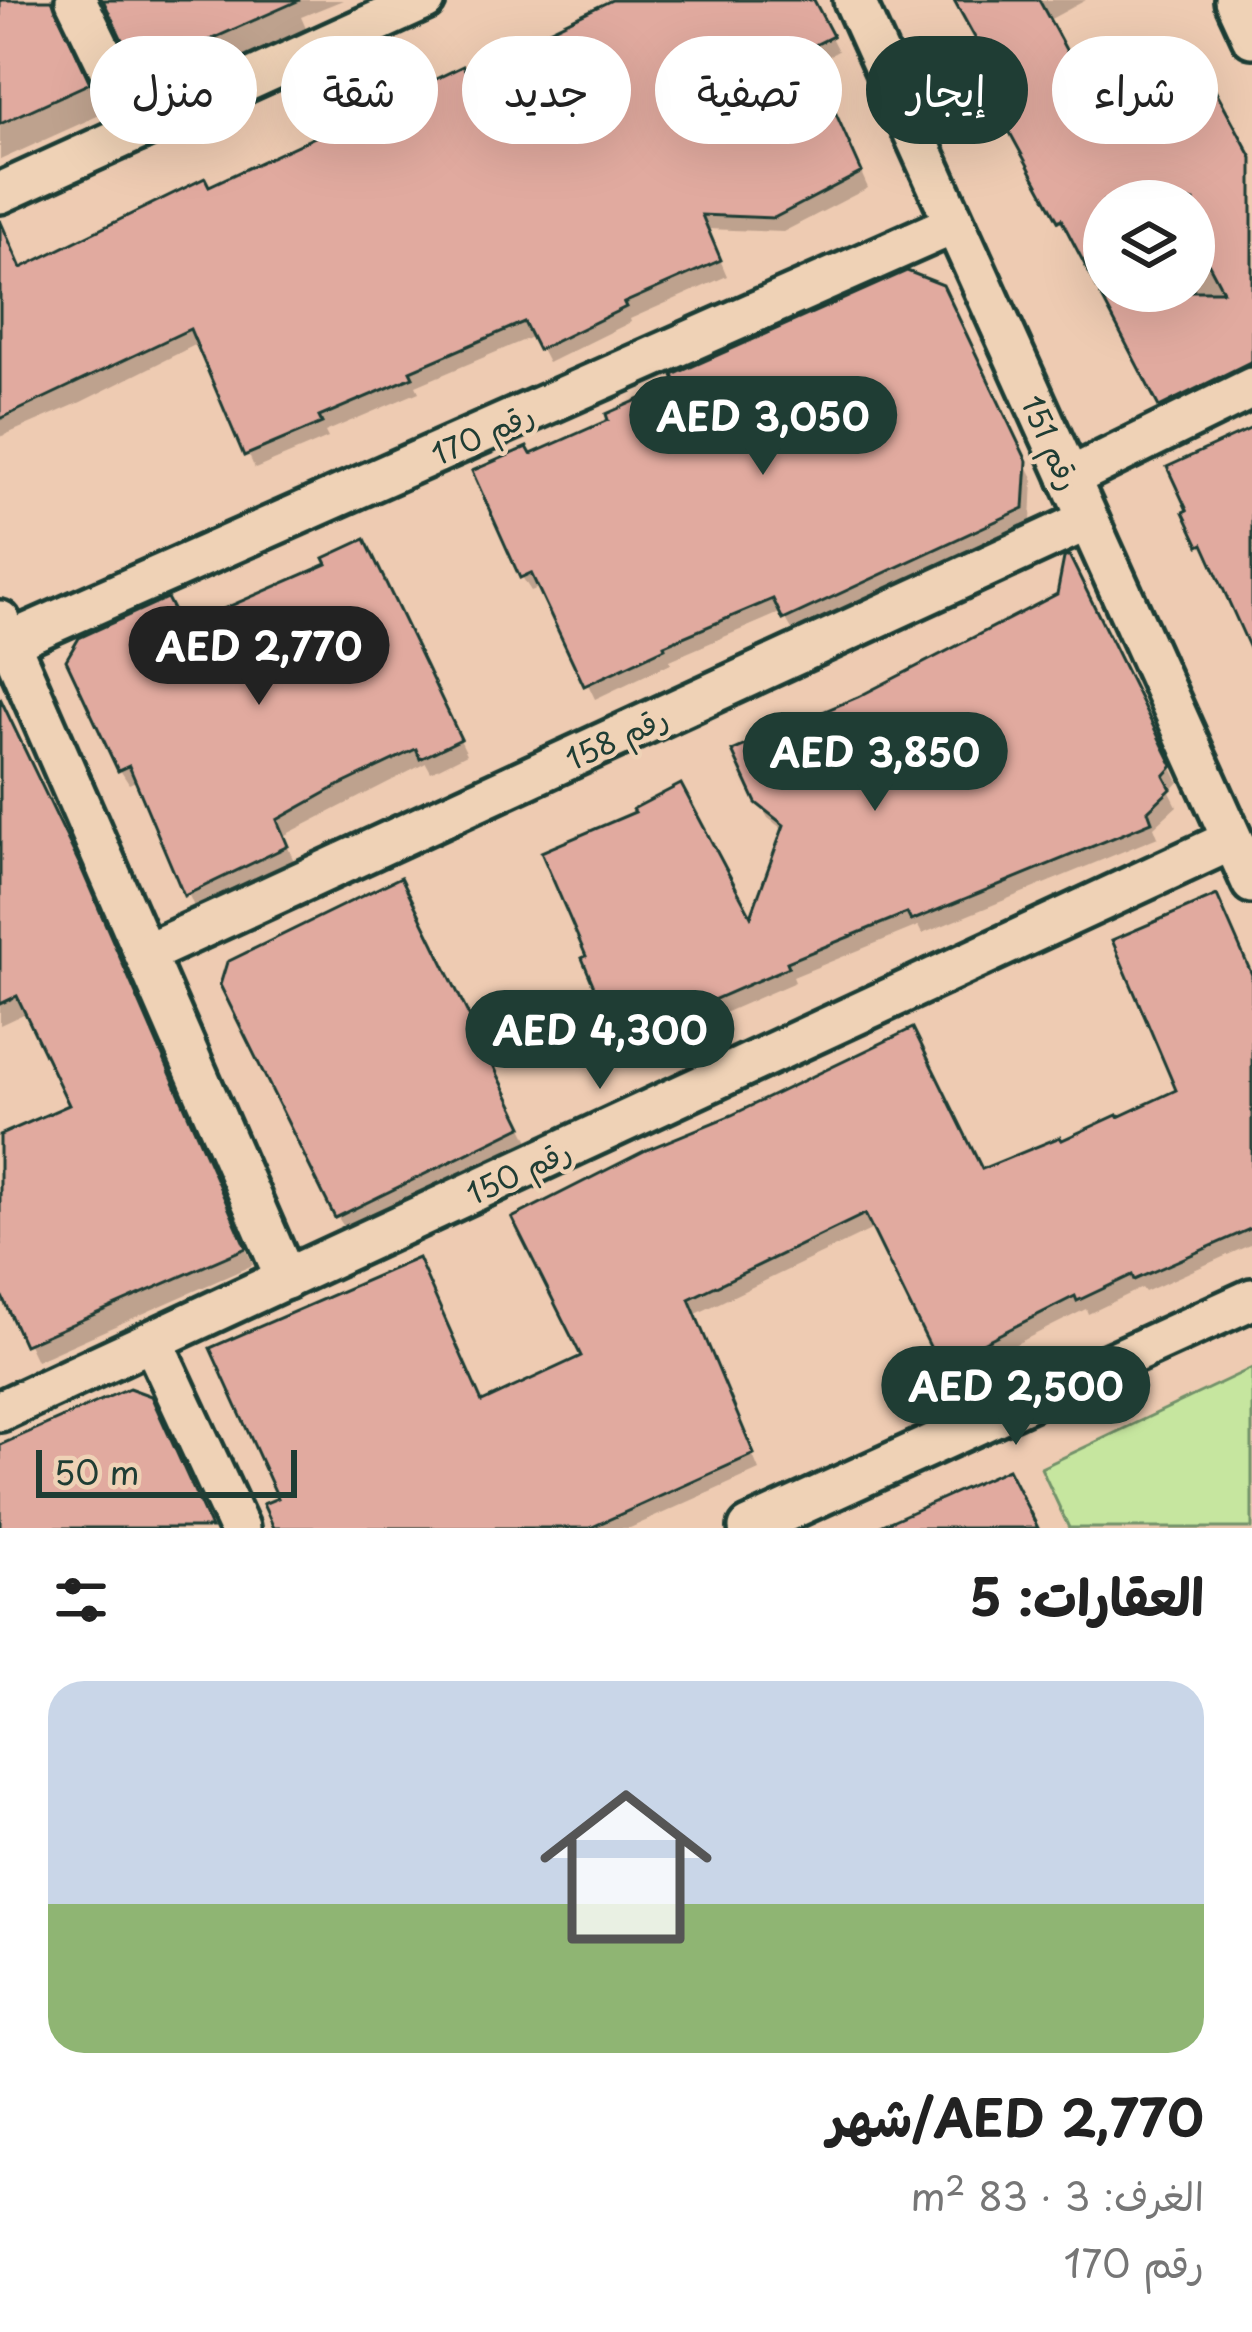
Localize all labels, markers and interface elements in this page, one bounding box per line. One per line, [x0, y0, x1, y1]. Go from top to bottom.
chip: منزل [90, 36, 257, 144]
chip: شقة [281, 36, 438, 144]
chip: جديد [462, 36, 631, 144]
chip: تصفية [655, 36, 842, 144]
chip: إيجار [866, 36, 1028, 144]
chip: شراء [1052, 36, 1218, 144]
map controls [1083, 180, 1215, 312]
button: layers [1083, 180, 1215, 312]
pin: AED 3,050 [626, 376, 900, 478]
text: AED 3,050 [656, 385, 870, 444]
street label: رقم 151 [1009, 387, 1093, 498]
street label: رقم 170 [424, 390, 541, 477]
pin: AED 2,770 [122, 606, 396, 708]
text: AED 2,770 [156, 615, 362, 674]
street label: رقم 158 [558, 694, 675, 782]
pin: AED 3,850 [738, 712, 1012, 814]
text: AED 3,850 [770, 721, 980, 780]
pin: AED 4,300 [463, 990, 737, 1092]
text: AED 4,300 [492, 999, 708, 1058]
street label: رقم 150 [458, 1127, 579, 1217]
pin: AED 2,500 [879, 1346, 1153, 1448]
text: AED 2,500 [908, 1355, 1124, 1414]
scale bar [36, 1444, 297, 1497]
text: 50 m [54, 1446, 140, 1496]
text: العقارات: 5 [969, 1556, 1204, 1633]
icon: filters [48, 1567, 114, 1633]
icon: home [518, 1759, 734, 1975]
text: AED 2,770/شهر [827, 2077, 1204, 2154]
text: الغرف: 3 · 83 m² [910, 2165, 1204, 2224]
text: رقم 170 [1064, 2232, 1204, 2291]

